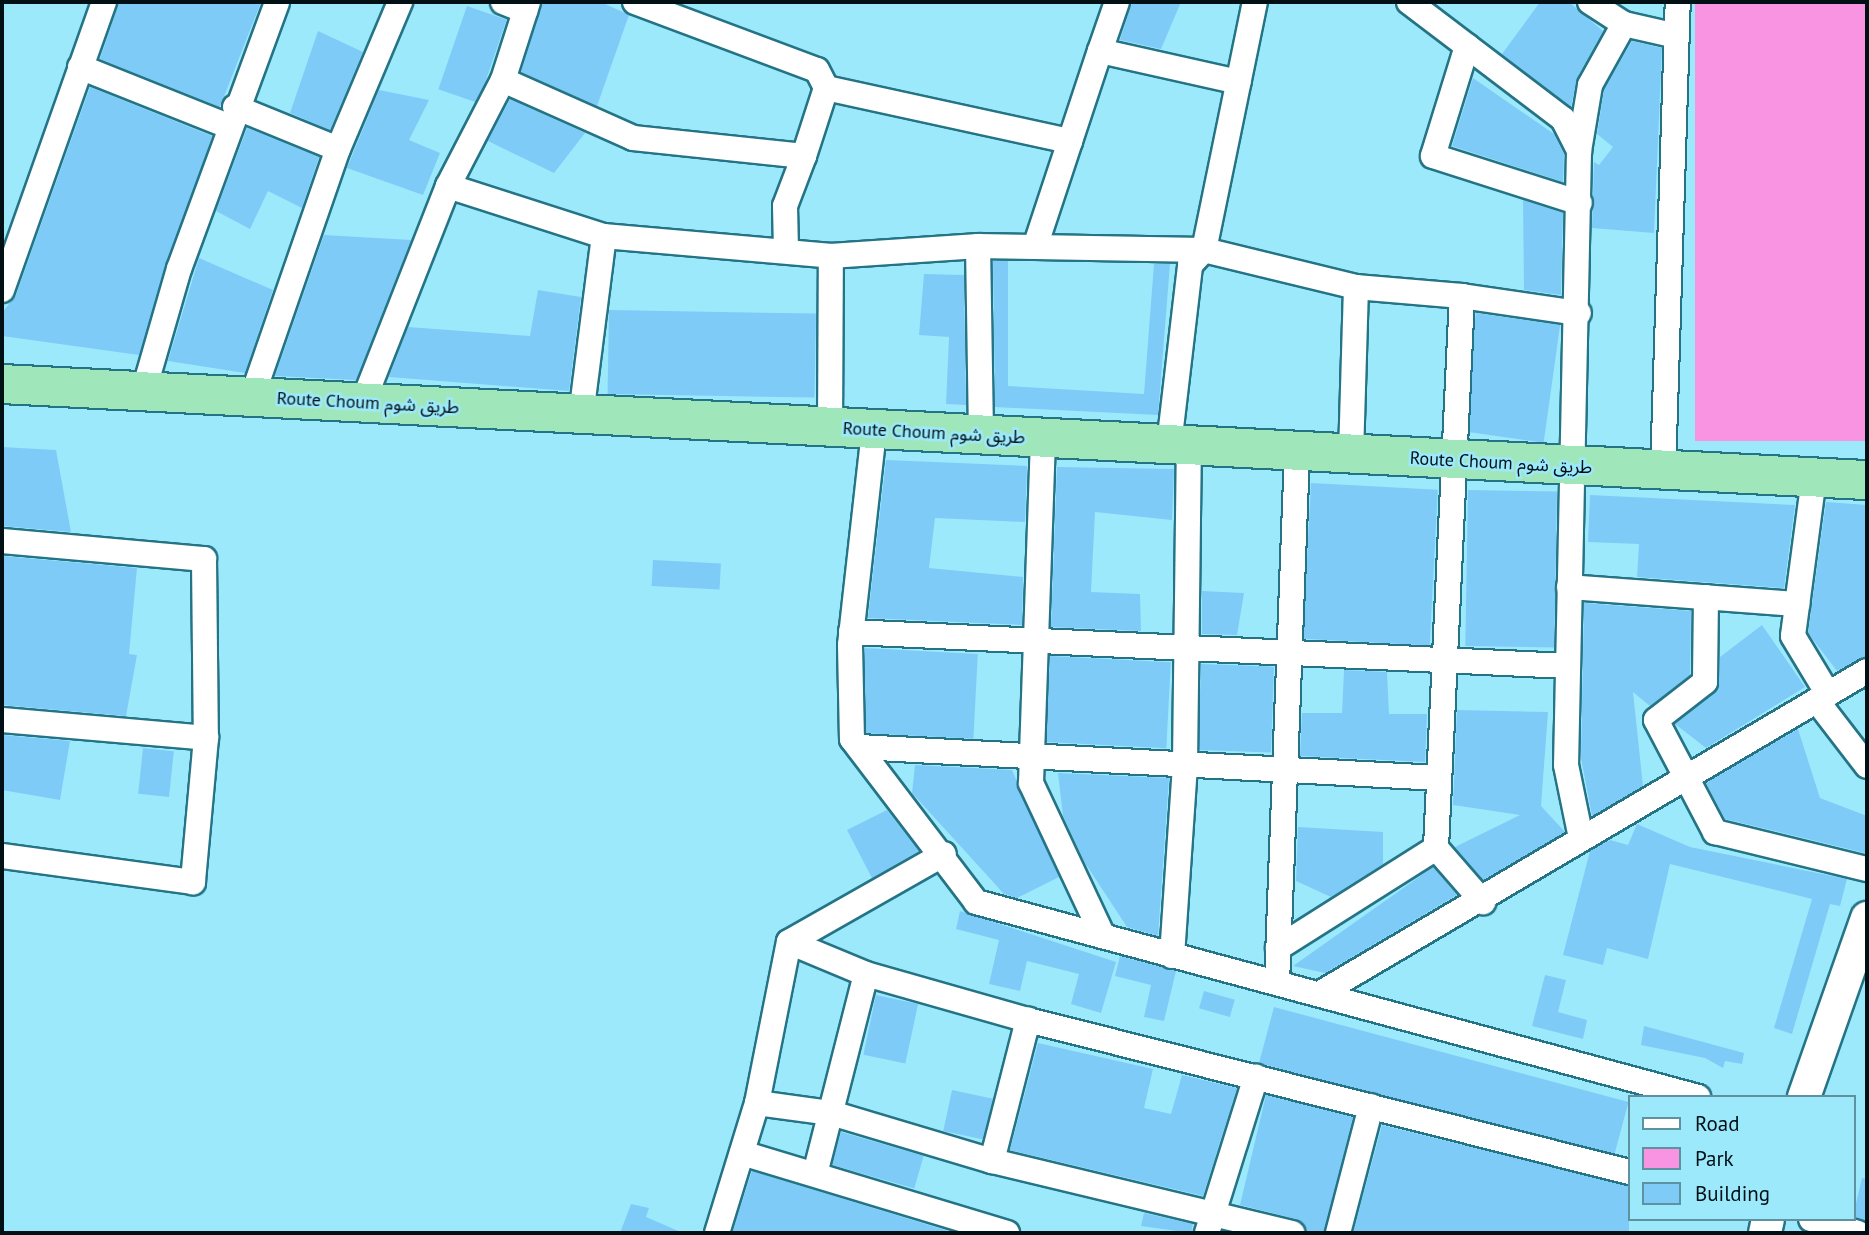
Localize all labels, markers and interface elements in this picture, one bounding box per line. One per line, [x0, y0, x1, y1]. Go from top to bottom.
street label: Route Choum طريق شوم [276, 387, 460, 419]
street label: Route Choum طريق شوم [842, 417, 1026, 449]
street label: Route Choum طريق شوم [1409, 447, 1593, 479]
legend [1628, 1095, 1855, 1221]
text: Road [1695, 1110, 1739, 1137]
text: Park [1695, 1145, 1734, 1172]
text: Building [1695, 1180, 1770, 1207]

